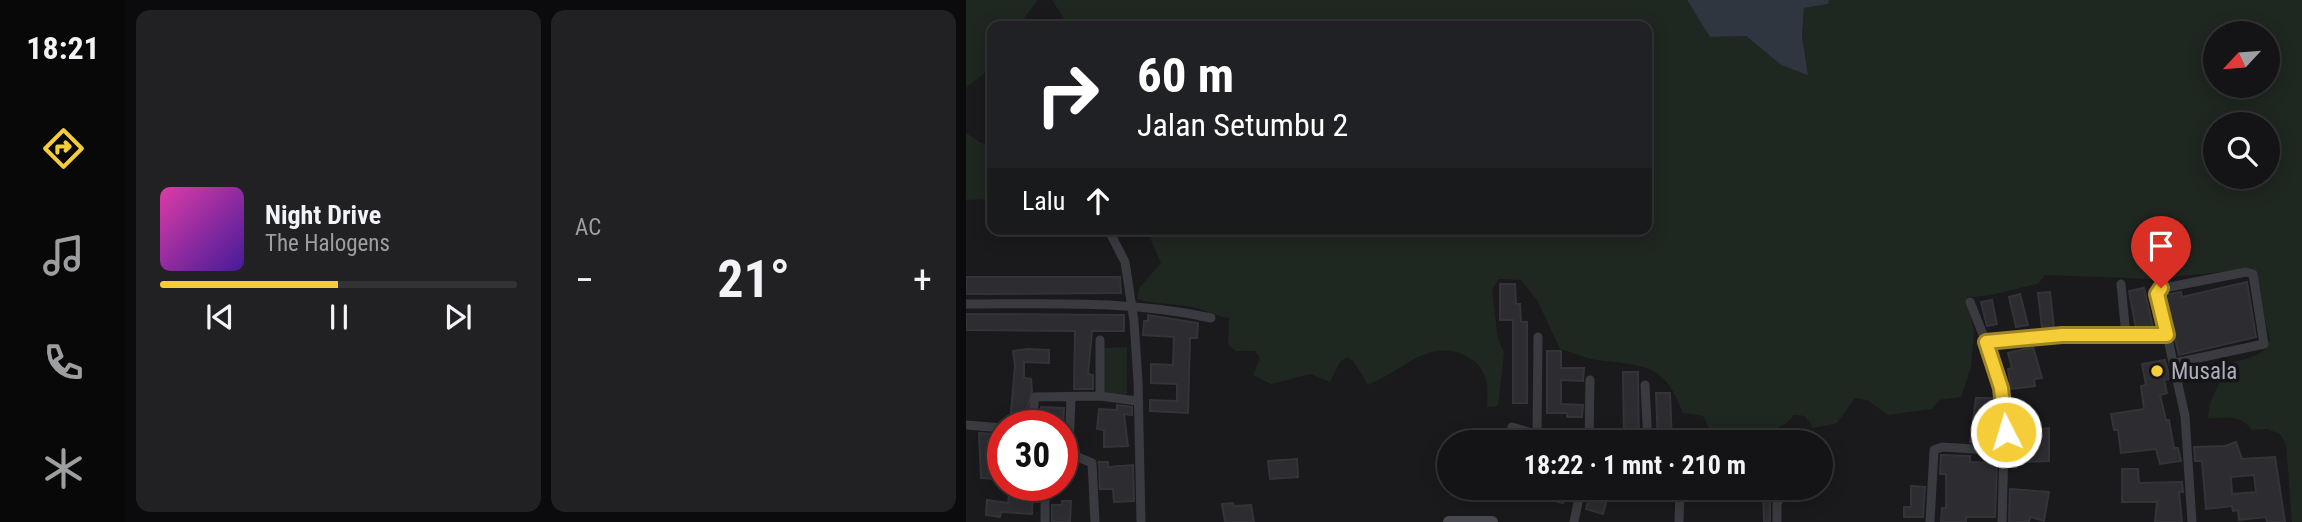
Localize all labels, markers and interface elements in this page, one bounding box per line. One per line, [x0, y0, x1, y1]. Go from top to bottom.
north arrow [2203, 21, 2280, 98]
map controls [2203, 21, 2280, 189]
text: 18:21 [26, 29, 100, 67]
text: 60 m [1137, 47, 1234, 104]
icon: right [1022, 49, 1113, 140]
text: Jalan Setumbu 2 [1137, 106, 1348, 144]
button: search [2203, 112, 2280, 189]
icon: directions [39, 124, 88, 173]
icon: ahead [1079, 182, 1117, 220]
text: Lalu [1022, 186, 1065, 216]
text: Night Drive [265, 200, 381, 230]
text: AC [575, 214, 601, 241]
pin [2131, 216, 2191, 288]
icon: arrive [2142, 227, 2180, 265]
text: The Halogens [265, 230, 390, 257]
icon: music [39, 231, 88, 280]
text: 21° [717, 249, 790, 310]
text: − [575, 258, 594, 302]
text: + [913, 258, 932, 302]
icon: previous [201, 298, 239, 336]
icon: pause [320, 298, 358, 336]
icon: next [439, 298, 477, 336]
icon: phone [39, 338, 88, 387]
place label: Musala [2171, 358, 2237, 385]
marker: Musala [2149, 363, 2165, 379]
position arrow [1969, 395, 2043, 469]
speed limit sign: 30 [987, 410, 1078, 501]
icon: climate [39, 444, 88, 493]
text: 18:22 · 1 mnt · 210 m [1524, 450, 1746, 480]

